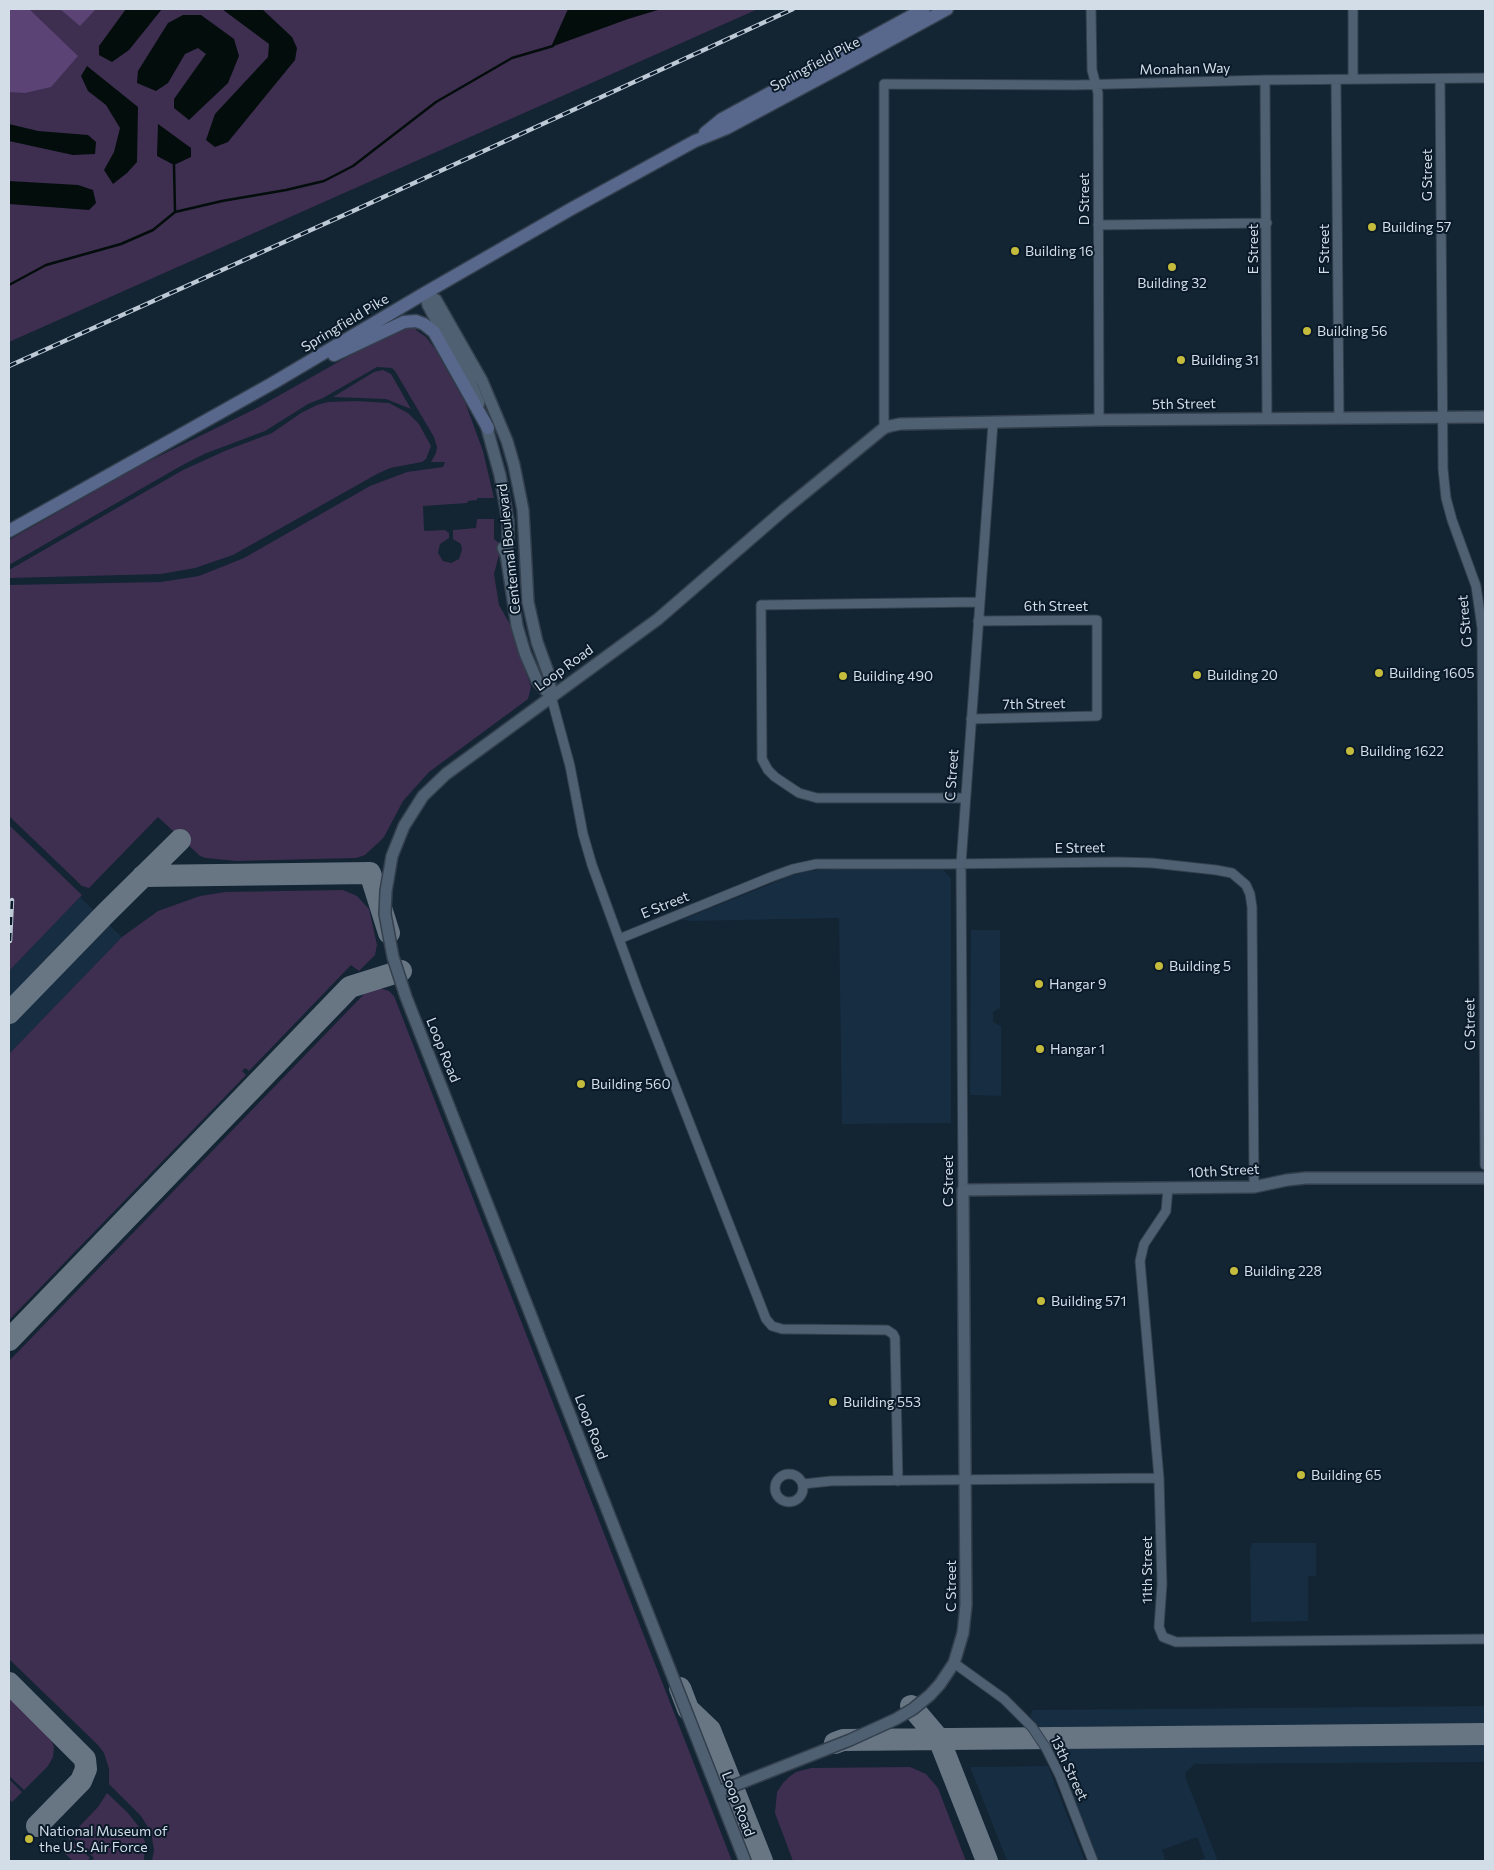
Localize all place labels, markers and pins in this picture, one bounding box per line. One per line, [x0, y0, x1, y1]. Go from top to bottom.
place label: Building 57 [1382, 219, 1451, 235]
marker: Building 57 [1366, 221, 1378, 233]
place label: Building 16 [1025, 243, 1093, 259]
marker: Building 16 [1009, 245, 1021, 257]
marker: Building 32 [1166, 261, 1178, 273]
place label: Building 32 [1137, 275, 1207, 291]
place label: Building 56 [1317, 323, 1388, 339]
marker: Building 56 [1301, 325, 1313, 337]
place label: Building 31 [1191, 352, 1259, 368]
marker: Building 31 [1175, 354, 1187, 366]
place label: Building 1605 [1389, 665, 1475, 681]
place label: Building 20 [1207, 667, 1278, 683]
marker: Building 1605 [1373, 667, 1385, 679]
place label: Building 490 [853, 668, 933, 684]
marker: Building 20 [1191, 669, 1203, 681]
marker: Building 490 [837, 670, 849, 682]
place label: Building 1622 [1360, 743, 1444, 759]
marker: Building 1622 [1344, 745, 1356, 757]
place label: Building 5 [1169, 958, 1231, 974]
marker: Building 5 [1153, 960, 1165, 972]
place label: Hangar 9 [1049, 976, 1106, 992]
marker: Hangar 9 [1033, 978, 1045, 990]
place label: Hangar 1 [1050, 1041, 1105, 1057]
marker: Hangar 1 [1034, 1043, 1046, 1055]
place label: Building 560 [591, 1076, 671, 1092]
marker: Building 560 [575, 1078, 587, 1090]
place label: Building 228 [1244, 1263, 1322, 1279]
marker: Building 228 [1228, 1265, 1240, 1277]
place label: Building 571 [1051, 1293, 1126, 1309]
marker: Building 571 [1035, 1295, 1047, 1307]
place label: Building 553 [843, 1394, 921, 1410]
marker: Building 553 [827, 1396, 839, 1408]
place label: Building 65 [1311, 1467, 1382, 1483]
marker: Building 65 [1295, 1469, 1307, 1481]
place label: National Museum of the U.S. Air Force [39, 1823, 168, 1855]
marker: National Museum of the U.S. Air Force [23, 1833, 35, 1845]

